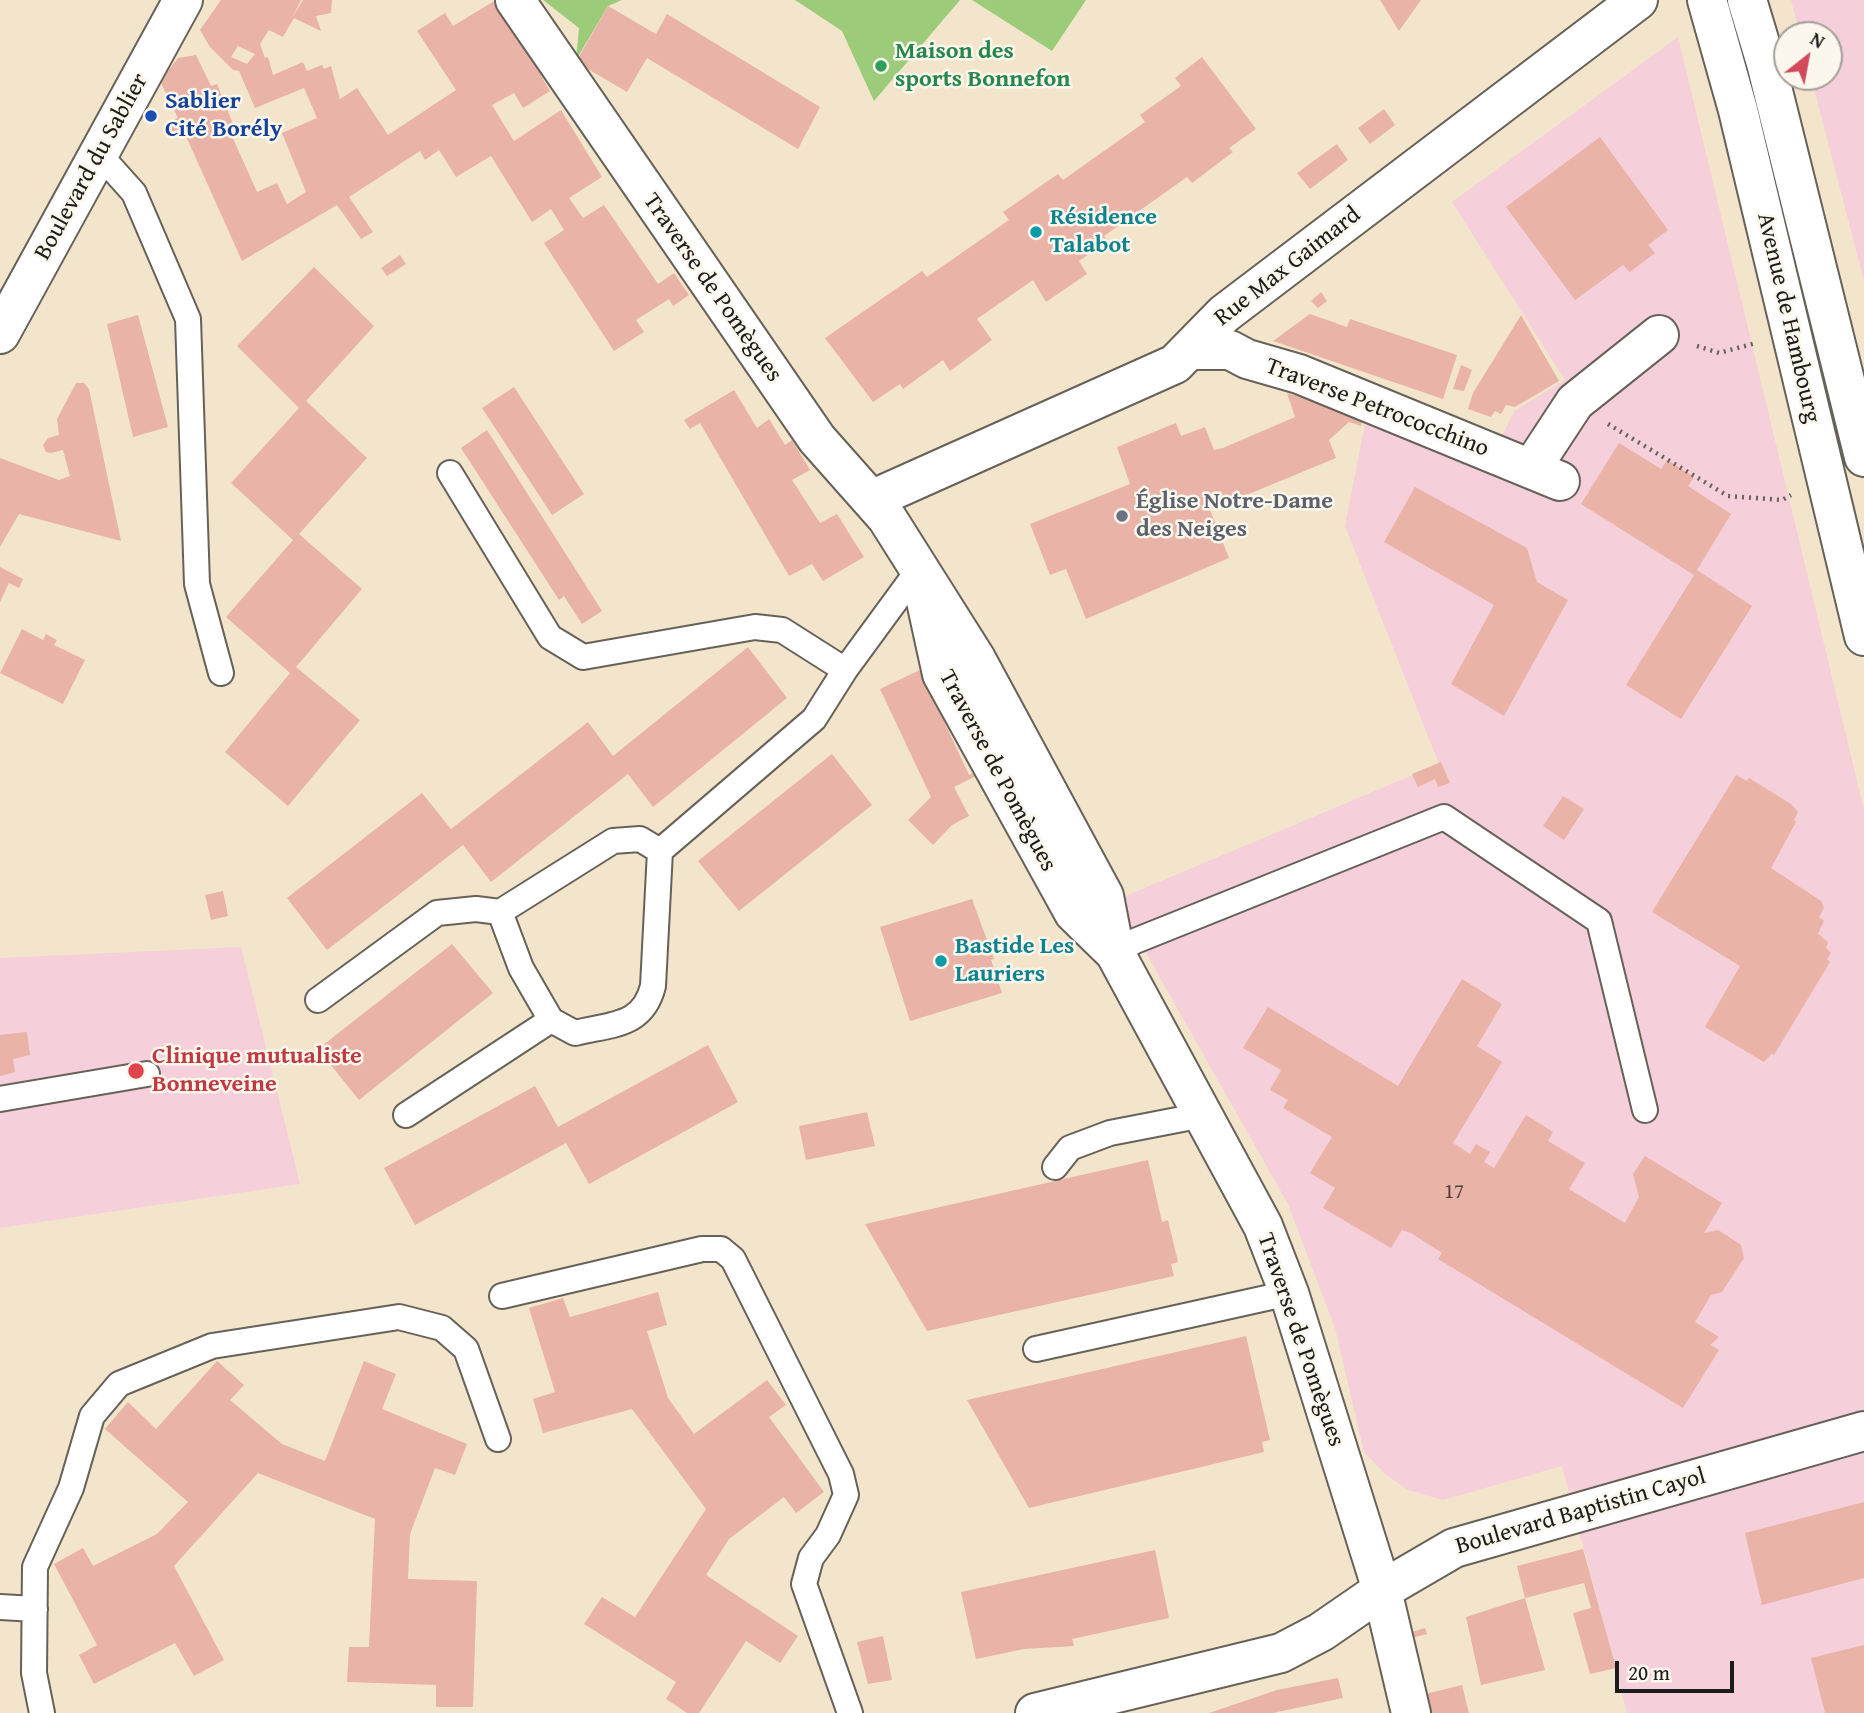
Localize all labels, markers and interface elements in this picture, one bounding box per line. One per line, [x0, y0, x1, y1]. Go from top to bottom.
north arrow [1773, 21, 1843, 91]
text: N [1805, 24, 1830, 55]
place label: Maison des sports Bonnefon [895, 38, 1071, 94]
marker: Maison des sports Bonnefon [873, 58, 889, 74]
street label: Boulevard du Sablier [29, 69, 155, 265]
place label: Sablier Cité Borély [165, 88, 282, 144]
marker: Sablier Cité Borély [143, 108, 159, 124]
street label: Traverse de Pomègues [636, 188, 788, 388]
street label: Rue Max Gaimard [1209, 201, 1367, 333]
place label: Résidence Talabot [1050, 204, 1157, 260]
street label: Avenue de Hambourg [1750, 210, 1826, 426]
marker: Résidence Talabot [1028, 224, 1044, 240]
street label: Traverse Petrococchino [1261, 352, 1493, 464]
place label: Église Notre-Dame des Neiges [1136, 488, 1333, 544]
marker: Église Notre-Dame des Neiges [1114, 508, 1130, 524]
street label: Traverse de Pomègues [932, 665, 1062, 877]
place label: Bastide Les Lauriers [955, 933, 1074, 989]
marker: Bastide Les Lauriers [933, 953, 949, 969]
place label: Clinique mutualiste Bonneveine [152, 1043, 362, 1099]
marker: Clinique mutualiste Bonneveine [126, 1061, 146, 1081]
house number: 17 [1444, 1180, 1464, 1206]
street label: Traverse de Pomègues [1250, 1230, 1350, 1450]
street label: Boulevard Baptistin Cayol [1453, 1462, 1709, 1562]
scale bar [1619, 1646, 1738, 1690]
text: 20 m [1628, 1657, 1670, 1688]

